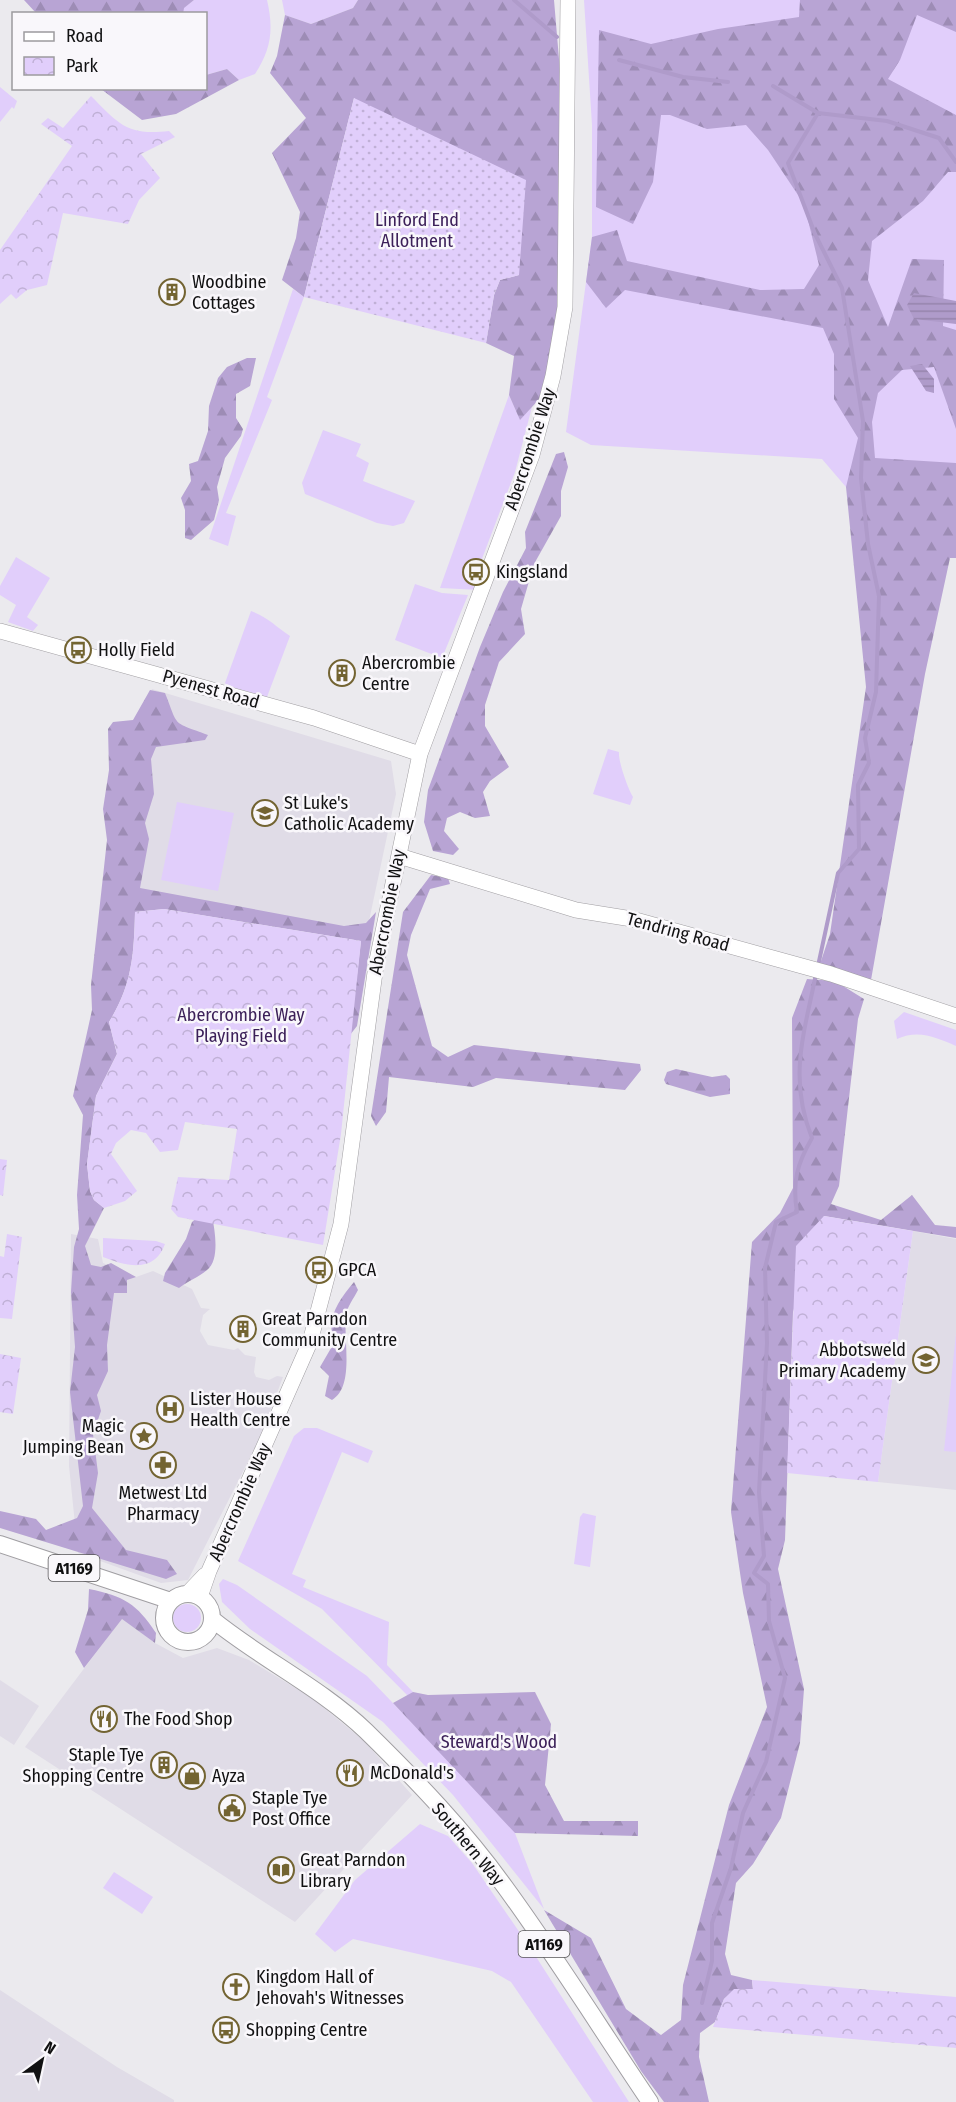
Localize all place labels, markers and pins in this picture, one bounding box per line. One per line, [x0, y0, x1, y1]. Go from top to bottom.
place label: Woodbine Cottages [192, 271, 266, 314]
building icon: Woodbine Cottages [157, 277, 187, 307]
bus stop icon: Kingsland [461, 557, 491, 587]
place label: Kingsland [496, 561, 568, 583]
bus stop icon: Holly Field [63, 635, 93, 665]
place label: Holly Field [98, 639, 175, 661]
place label: Abercrombie Centre [362, 652, 456, 695]
building icon: Abercrombie Centre [327, 658, 357, 688]
place label: St Luke's Catholic Academy [284, 792, 414, 835]
school or university icon: St Luke's Catholic Academy [250, 798, 280, 828]
bus stop icon: GPCA [304, 1255, 334, 1285]
place label: GPCA [338, 1259, 377, 1281]
place label: Great Parndon Community Centre [262, 1308, 397, 1351]
building icon: Great Parndon Community Centre [228, 1314, 258, 1344]
place label: Abbotsweld Primary Academy [779, 1339, 906, 1382]
school or university icon: Abbotsweld Primary Academy [911, 1345, 941, 1375]
place label: Lister House Health Centre [190, 1388, 290, 1431]
hospital icon: Lister House Health Centre [155, 1394, 185, 1424]
place label: Magic Jumping Bean [23, 1415, 124, 1458]
place icon: Magic Jumping Bean [129, 1421, 159, 1451]
pharmacy icon: Metwest Ltd Pharmacy [148, 1450, 178, 1480]
place label: Metwest Ltd Pharmacy [119, 1482, 207, 1525]
restaurant icon: The Food Shop [89, 1704, 119, 1734]
place label: The Food Shop [124, 1708, 232, 1730]
place label: Staple Tye Shopping Centre [23, 1744, 144, 1787]
building icon: Staple Tye Shopping Centre [149, 1750, 179, 1780]
restaurant icon: McDonald's [335, 1758, 365, 1788]
shop icon: Ayza [177, 1761, 207, 1791]
place label: McDonald's [370, 1762, 454, 1784]
place label: Ayza [212, 1765, 245, 1787]
place label: Staple Tye Post Office [252, 1787, 331, 1830]
public building icon: Staple Tye Post Office [217, 1793, 247, 1823]
place label: Great Parndon Library [300, 1849, 405, 1892]
library icon: Great Parndon Library [266, 1855, 296, 1885]
place label: Kingdom Hall of Jehovah's Witnesses [256, 1966, 404, 2009]
church icon: Kingdom Hall of Jehovah's Witnesses [221, 1972, 251, 2002]
bus stop icon: Shopping Centre [211, 2015, 241, 2045]
place label: Shopping Centre [246, 2019, 368, 2041]

